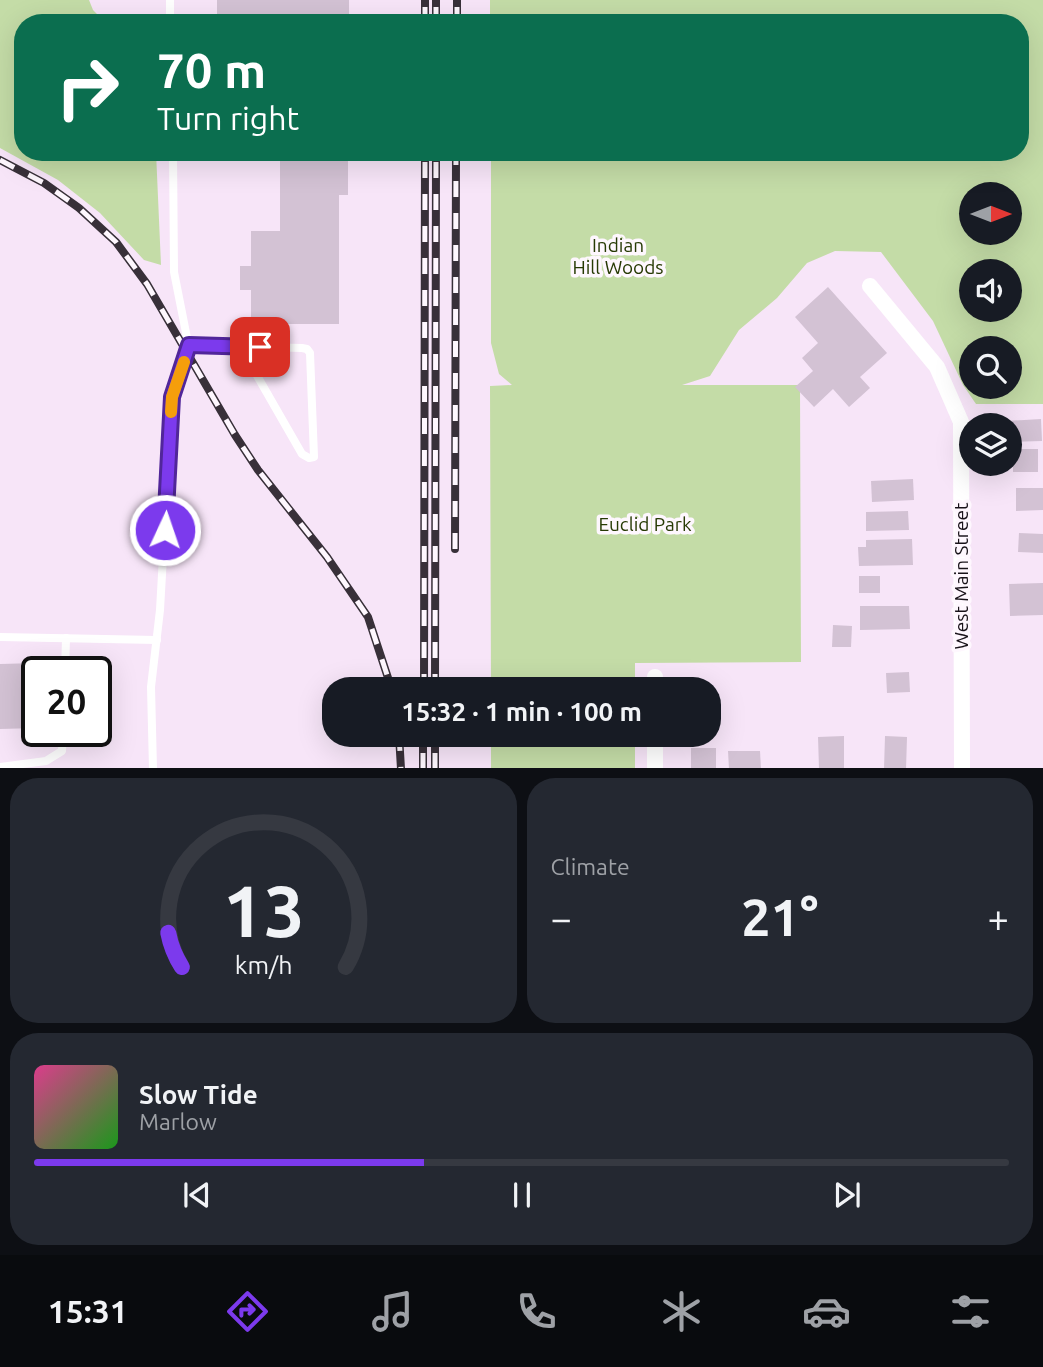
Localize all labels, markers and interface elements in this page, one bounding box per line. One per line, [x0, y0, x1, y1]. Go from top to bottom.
icon: right [42, 42, 133, 133]
text: 70 m [157, 42, 266, 97]
text: Turn right [157, 100, 299, 136]
north arrow [959, 182, 1022, 245]
map controls [959, 182, 1022, 476]
park label: Indian Hill Woods [572, 234, 664, 278]
button: sound [959, 259, 1022, 322]
pin [230, 317, 290, 377]
icon: arrive [241, 328, 279, 366]
button: search [959, 336, 1022, 399]
button: layers [959, 413, 1022, 476]
position arrow [128, 493, 202, 567]
street label: West Main Street [950, 502, 972, 650]
park label: Euclid Park [598, 513, 692, 535]
speed limit sign: 20 [21, 656, 112, 747]
text: 15:32 · 1 min · 100 m [401, 697, 642, 726]
text: Climate [551, 854, 630, 879]
text: 13 [222, 869, 304, 951]
text: 21° [741, 888, 818, 946]
text: − [551, 897, 572, 939]
text: + [988, 897, 1009, 939]
text: km/h [234, 950, 292, 978]
text: Slow Tide [139, 1080, 258, 1109]
text: Marlow [139, 1109, 217, 1134]
icon: previous [178, 1176, 216, 1214]
icon: pause [503, 1176, 541, 1214]
icon: next [828, 1176, 866, 1214]
icon: directions [223, 1287, 272, 1336]
icon: music [368, 1287, 417, 1336]
icon: phone [512, 1287, 561, 1336]
icon: climate [657, 1287, 706, 1336]
icon: car [802, 1287, 851, 1336]
icon: filters [946, 1287, 995, 1336]
text: 15:31 [48, 1293, 128, 1329]

